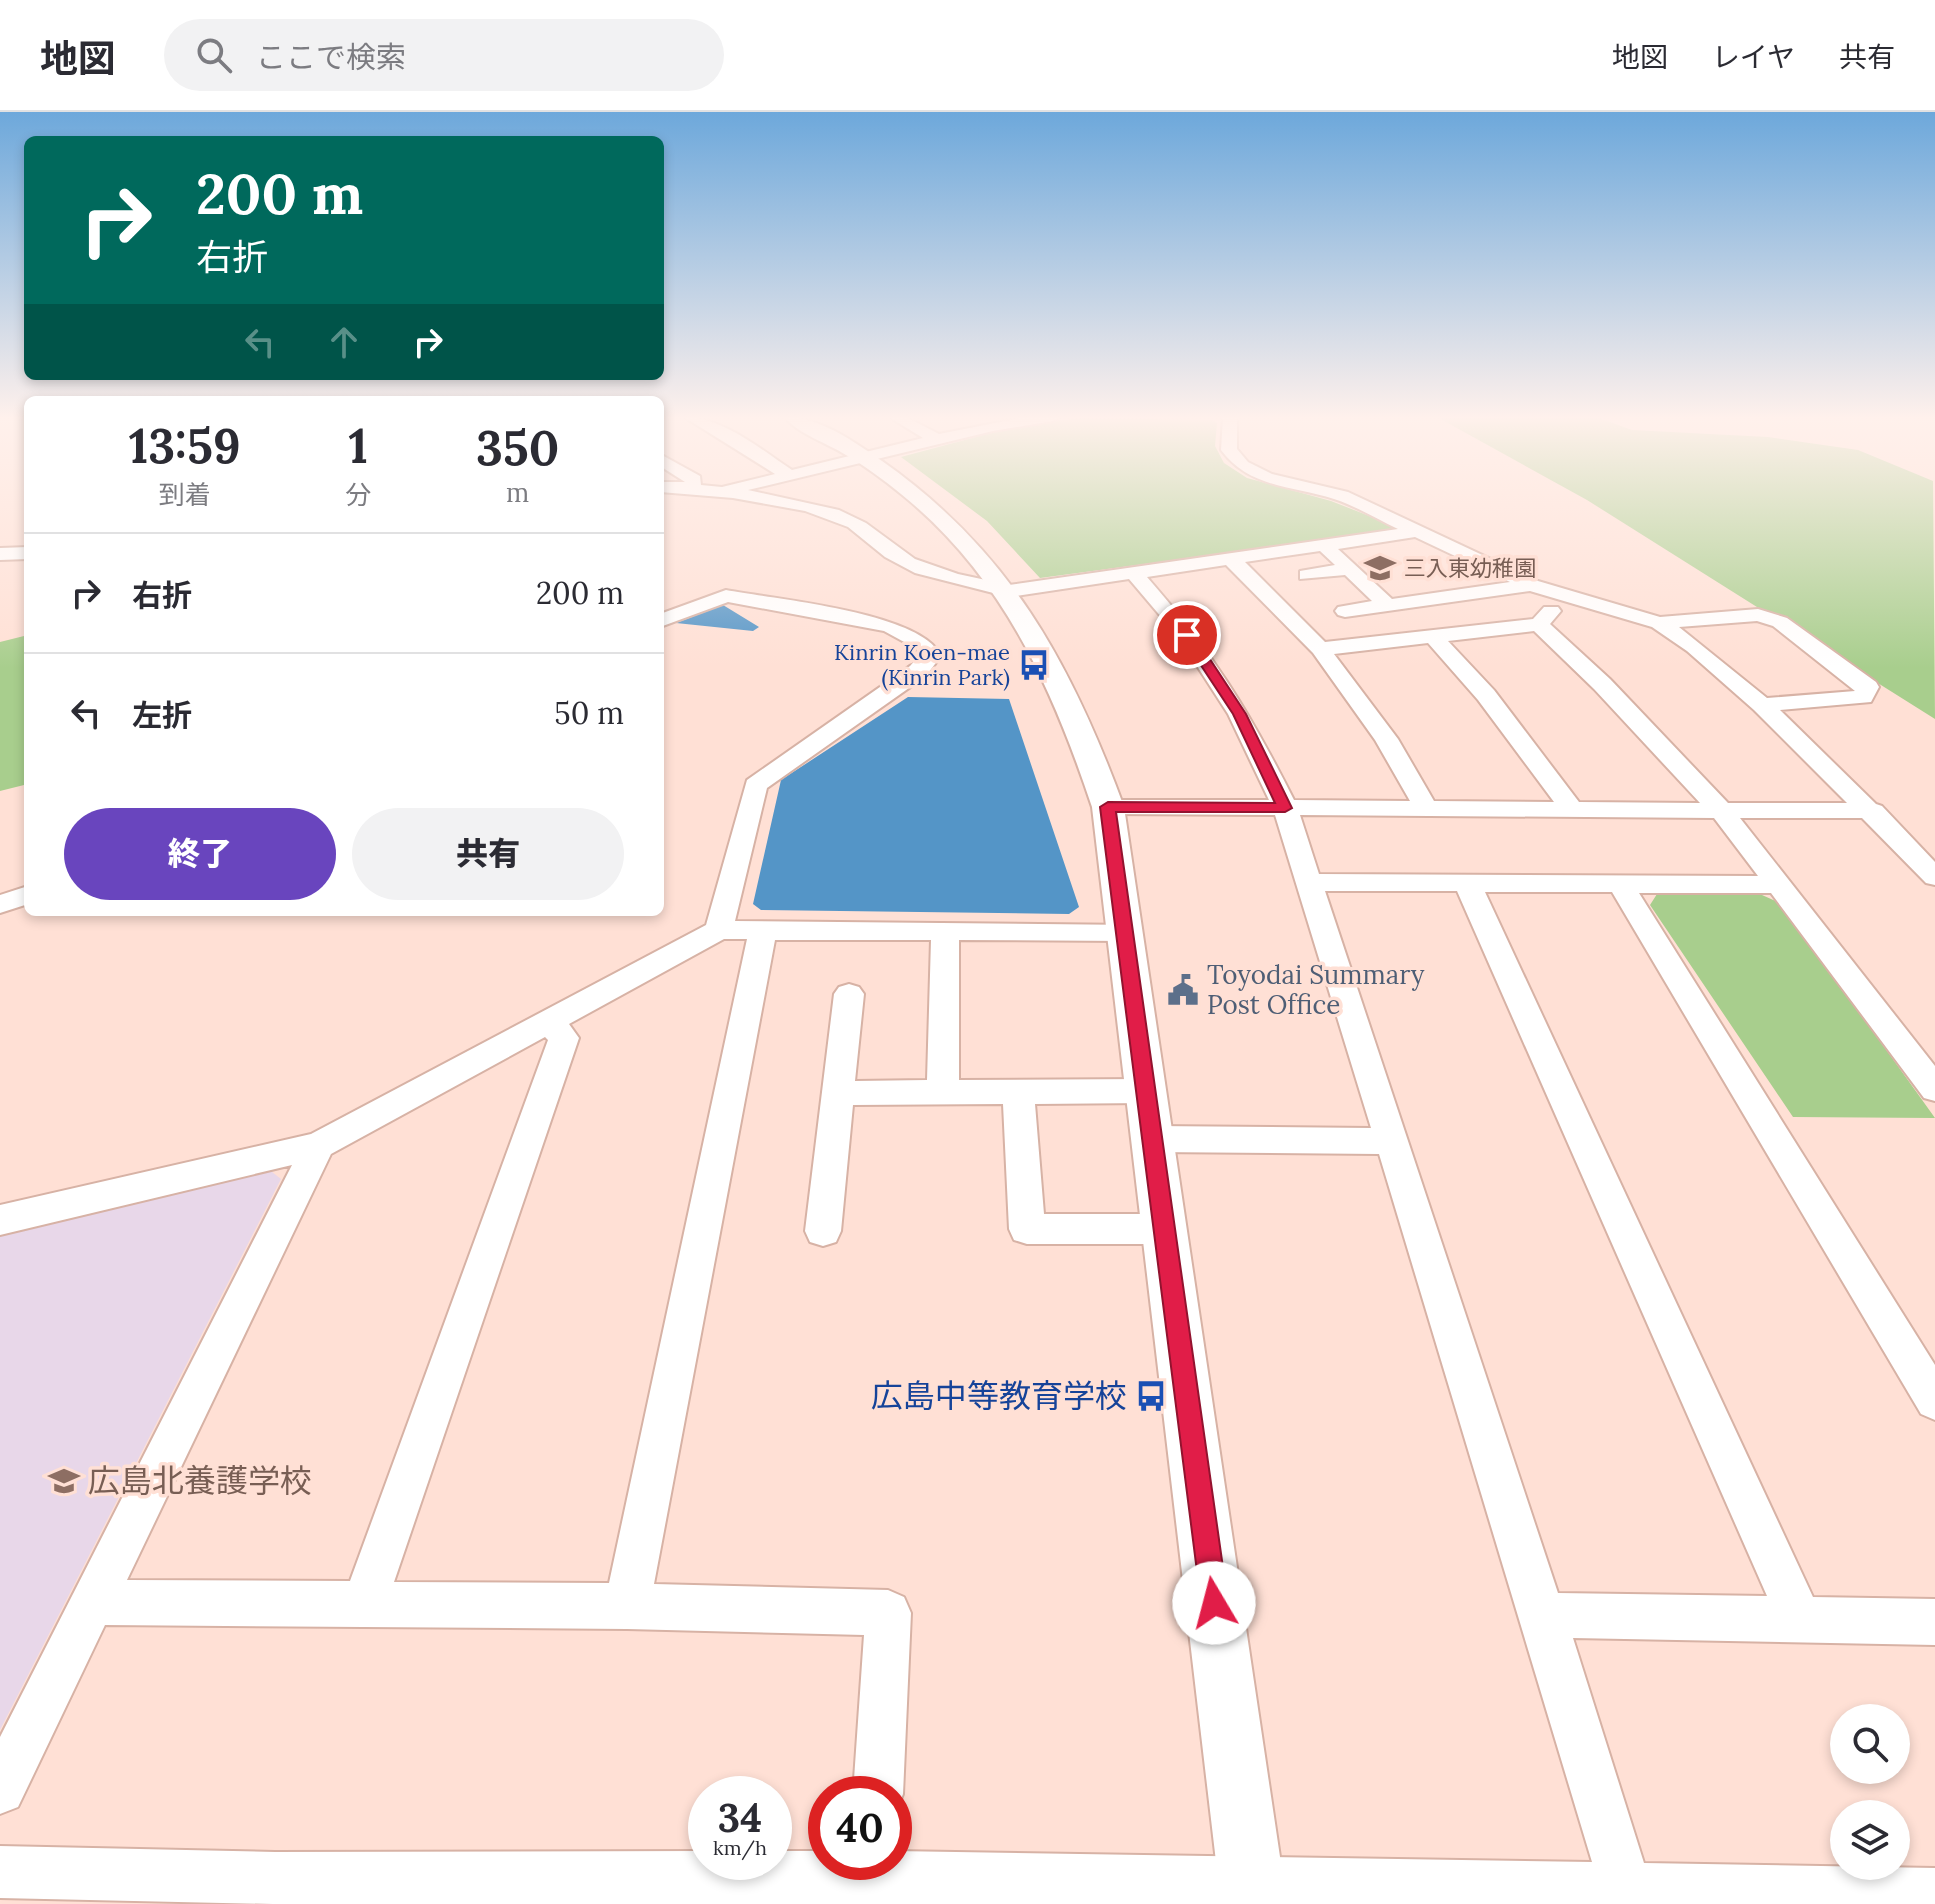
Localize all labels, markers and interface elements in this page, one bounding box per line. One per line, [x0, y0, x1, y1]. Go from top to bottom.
search box [164, 19, 724, 91]
icon: search [192, 33, 236, 77]
text: 地図 [40, 34, 116, 82]
text: ここで検索 [256, 38, 406, 76]
text: 地図 [1612, 39, 1668, 75]
text: レイヤ [1712, 39, 1795, 75]
text: 共有 [1839, 39, 1895, 75]
text: 200 m [196, 158, 363, 229]
icon: right [64, 168, 168, 272]
text: 右折 [196, 234, 268, 280]
icon: left [238, 320, 282, 364]
icon: ahead [322, 320, 366, 364]
icon: right [406, 320, 450, 364]
text: 13:59 [129, 415, 241, 476]
text: 1 [349, 415, 368, 476]
text: 350 [476, 417, 559, 478]
text: m [506, 476, 529, 509]
text: 到着 [159, 478, 211, 511]
text: 分 [345, 478, 371, 511]
school or university icon: 三入東幼稚園 [1363, 551, 1397, 585]
place label: 三入東幼稚園 [1404, 554, 1536, 582]
icon: right [64, 571, 108, 615]
text: 200 m [536, 574, 624, 612]
text: 右折 [132, 576, 192, 614]
pin [1153, 601, 1221, 669]
icon: arrive [1165, 613, 1209, 657]
place label: Kinrin Koen-mae (Kinrin Park) [834, 638, 1010, 691]
bus stop icon: Kinrin Koen-mae (Kinrin Park) [1017, 648, 1051, 682]
icon: left [64, 691, 108, 735]
text: 50 m [554, 694, 624, 732]
text: 左折 [132, 696, 192, 734]
button: 終了 [64, 808, 336, 900]
button: 共有 [352, 808, 624, 900]
place label: Toyodai Summary Post Office [1207, 958, 1425, 1021]
public building icon: Toyodai Summary Post Office [1166, 973, 1200, 1007]
place label: 広島中等教育学校 [871, 1375, 1127, 1416]
bus stop icon: 広島中等教育学校 [1134, 1379, 1168, 1413]
place label: 広島北養護学校 [88, 1460, 312, 1501]
school or university icon: 広島北養護学校 [47, 1464, 81, 1498]
position arrow [1172, 1561, 1256, 1645]
map controls [1830, 1704, 1910, 1880]
button: search [1830, 1704, 1910, 1784]
speed limit sign: 40 [808, 1776, 912, 1880]
text: 34 [718, 1792, 762, 1843]
button: layers [1830, 1800, 1910, 1880]
text: km/h [713, 1835, 767, 1860]

